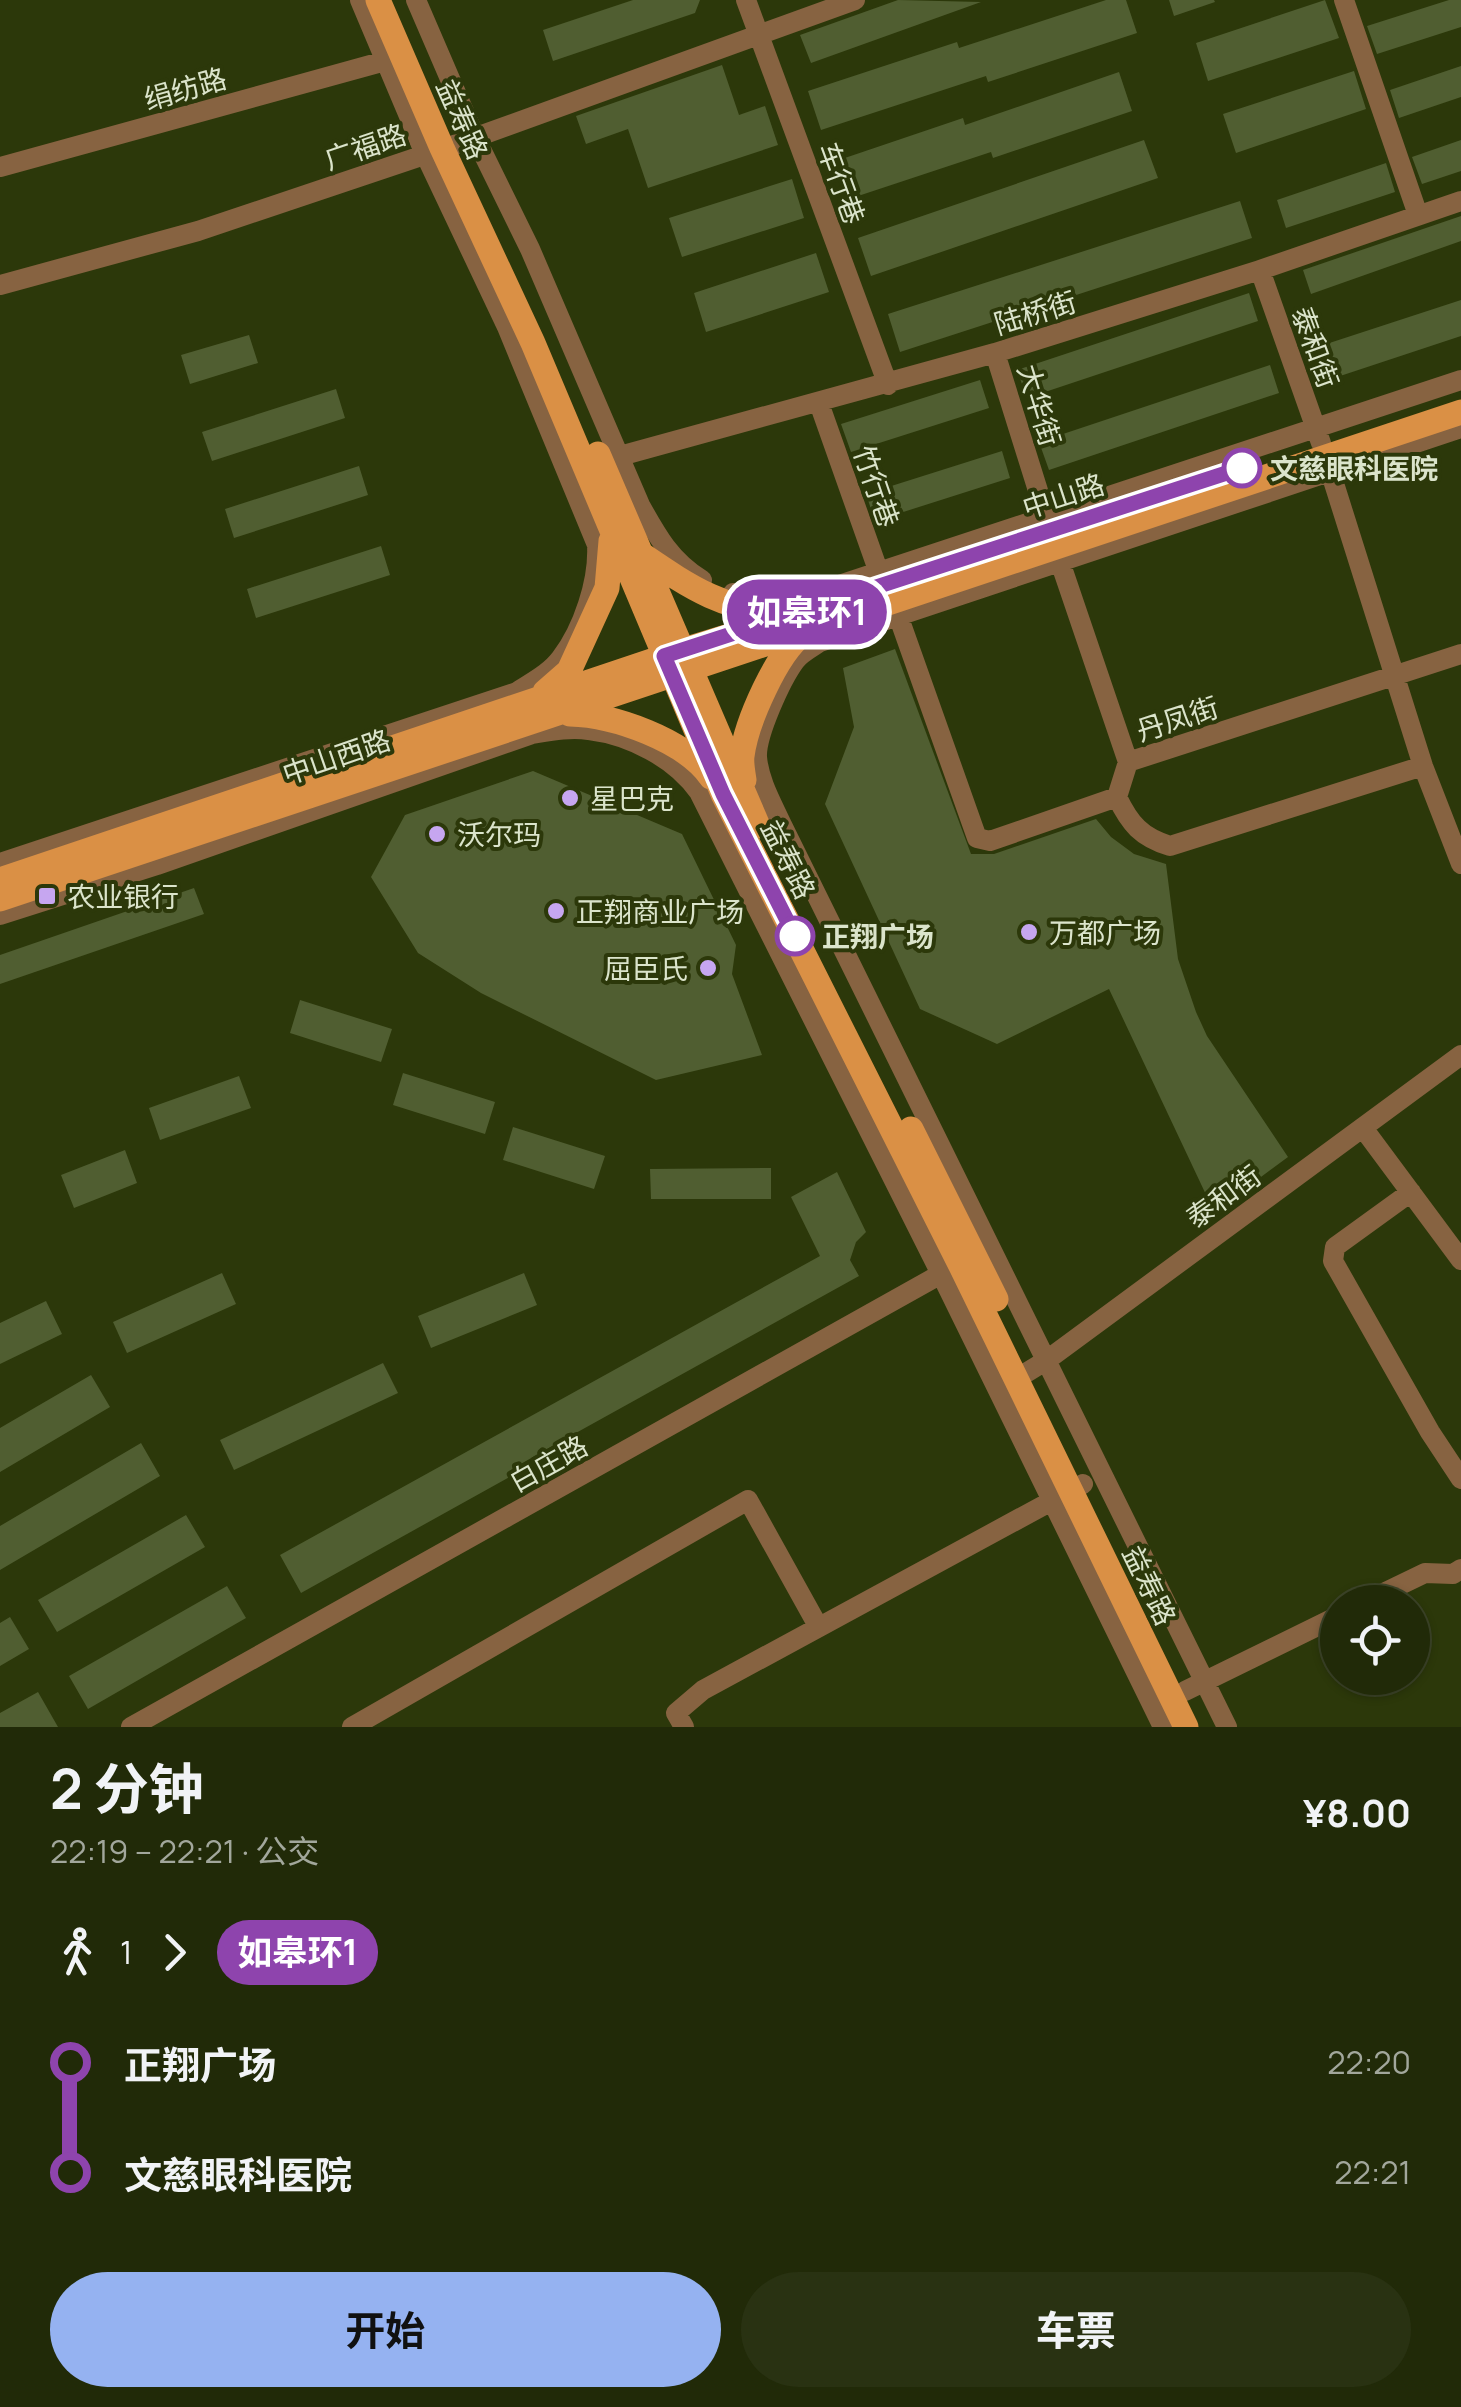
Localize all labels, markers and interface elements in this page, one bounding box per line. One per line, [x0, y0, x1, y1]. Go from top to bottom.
street label: 绢纺路 [139, 58, 231, 118]
street label: 益寿路 [429, 73, 497, 165]
street label: 广福路 [319, 114, 411, 178]
street label: 车行巷 [810, 137, 874, 229]
street label: 陆桥街 [989, 282, 1081, 342]
street label: 泰和街 [1284, 301, 1348, 393]
street label: 大华街 [1010, 359, 1070, 451]
street label: 竹行巷 [845, 440, 909, 532]
marker: 文慈眼科医院 [1223, 449, 1261, 487]
place label: 文慈眼科医院 [1270, 449, 1438, 487]
street label: 中山路 [1017, 464, 1109, 526]
line badge: 如皋环1 [737, 580, 877, 644]
text: 如皋环1 [747, 588, 867, 636]
street label: 丹凤街 [1131, 687, 1223, 749]
street label: 中山西路 [277, 720, 395, 792]
place label: 星巴克 [590, 779, 674, 817]
marker: 星巴克 [559, 787, 581, 809]
street label: 益寿路 [753, 813, 825, 905]
place label: 沃尔玛 [457, 815, 541, 853]
marker: 沃尔玛 [426, 823, 448, 845]
place label: 农业银行 [67, 877, 179, 915]
marker: 农业银行 [36, 885, 58, 907]
place label: 正翔商业广场 [576, 892, 744, 930]
marker: 正翔商业广场 [545, 900, 567, 922]
place label: 万都广场 [1049, 913, 1161, 951]
marker: 正翔广场 [776, 917, 814, 955]
place label: 正翔广场 [822, 917, 934, 955]
marker: 万都广场 [1018, 921, 1040, 943]
place label: 屈臣氏 [604, 949, 688, 987]
marker: 屈臣氏 [697, 957, 719, 979]
street label: 泰和街 [1178, 1156, 1268, 1236]
street label: 白庄路 [502, 1426, 594, 1500]
street label: 益寿路 [1115, 1539, 1185, 1631]
map controls [1320, 1585, 1430, 1695]
button: locate [1320, 1585, 1430, 1695]
text: 2 分钟 [50, 1750, 204, 1826]
text: ¥8.00 [1303, 1786, 1411, 1838]
text: 22:19 – 22:21 · 公交 [50, 1829, 319, 1873]
icon: walk [50, 1925, 105, 1980]
icon: forward [147, 1925, 202, 1980]
text: 如皋环1 [237, 1928, 358, 1976]
text: 1 [120, 1930, 132, 1974]
text: 正翔广场 [124, 2038, 276, 2090]
text: 22:20 [1327, 2040, 1411, 2084]
text: 文慈眼科医院 [124, 2148, 352, 2200]
text: 22:21 [1334, 2150, 1411, 2194]
button: 开始 [50, 2272, 721, 2387]
button: 车票 [741, 2272, 1411, 2387]

